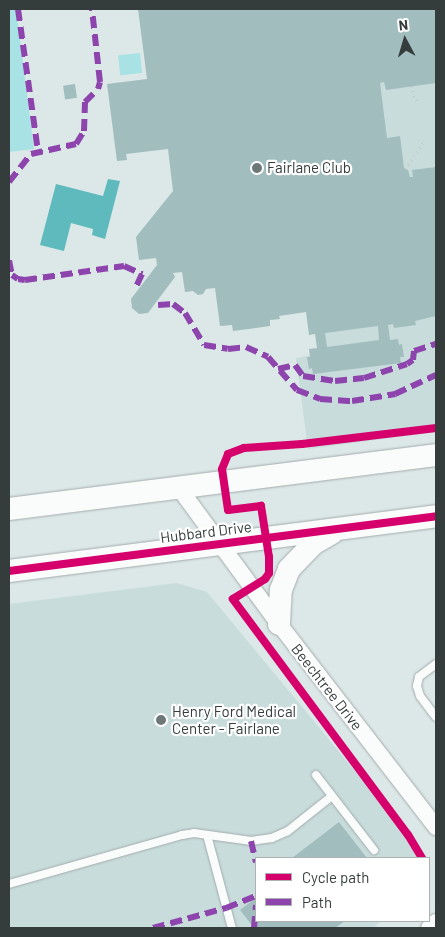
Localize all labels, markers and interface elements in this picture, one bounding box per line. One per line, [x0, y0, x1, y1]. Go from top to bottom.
north arrow [380, 15, 430, 65]
text: N [398, 16, 409, 34]
place label: Fairlane Club [267, 159, 351, 177]
marker: Fairlane Club [251, 162, 263, 174]
street label: Hubbard Drive [159, 517, 253, 547]
street label: Beechtree Drive [288, 640, 366, 734]
place label: Henry Ford Medical Center - Fairlane [172, 702, 296, 737]
marker: Henry Ford Medical Center - Fairlane [154, 713, 168, 727]
legend [255, 857, 430, 922]
text: Cycle path [302, 868, 369, 886]
text: Path [302, 893, 332, 911]

